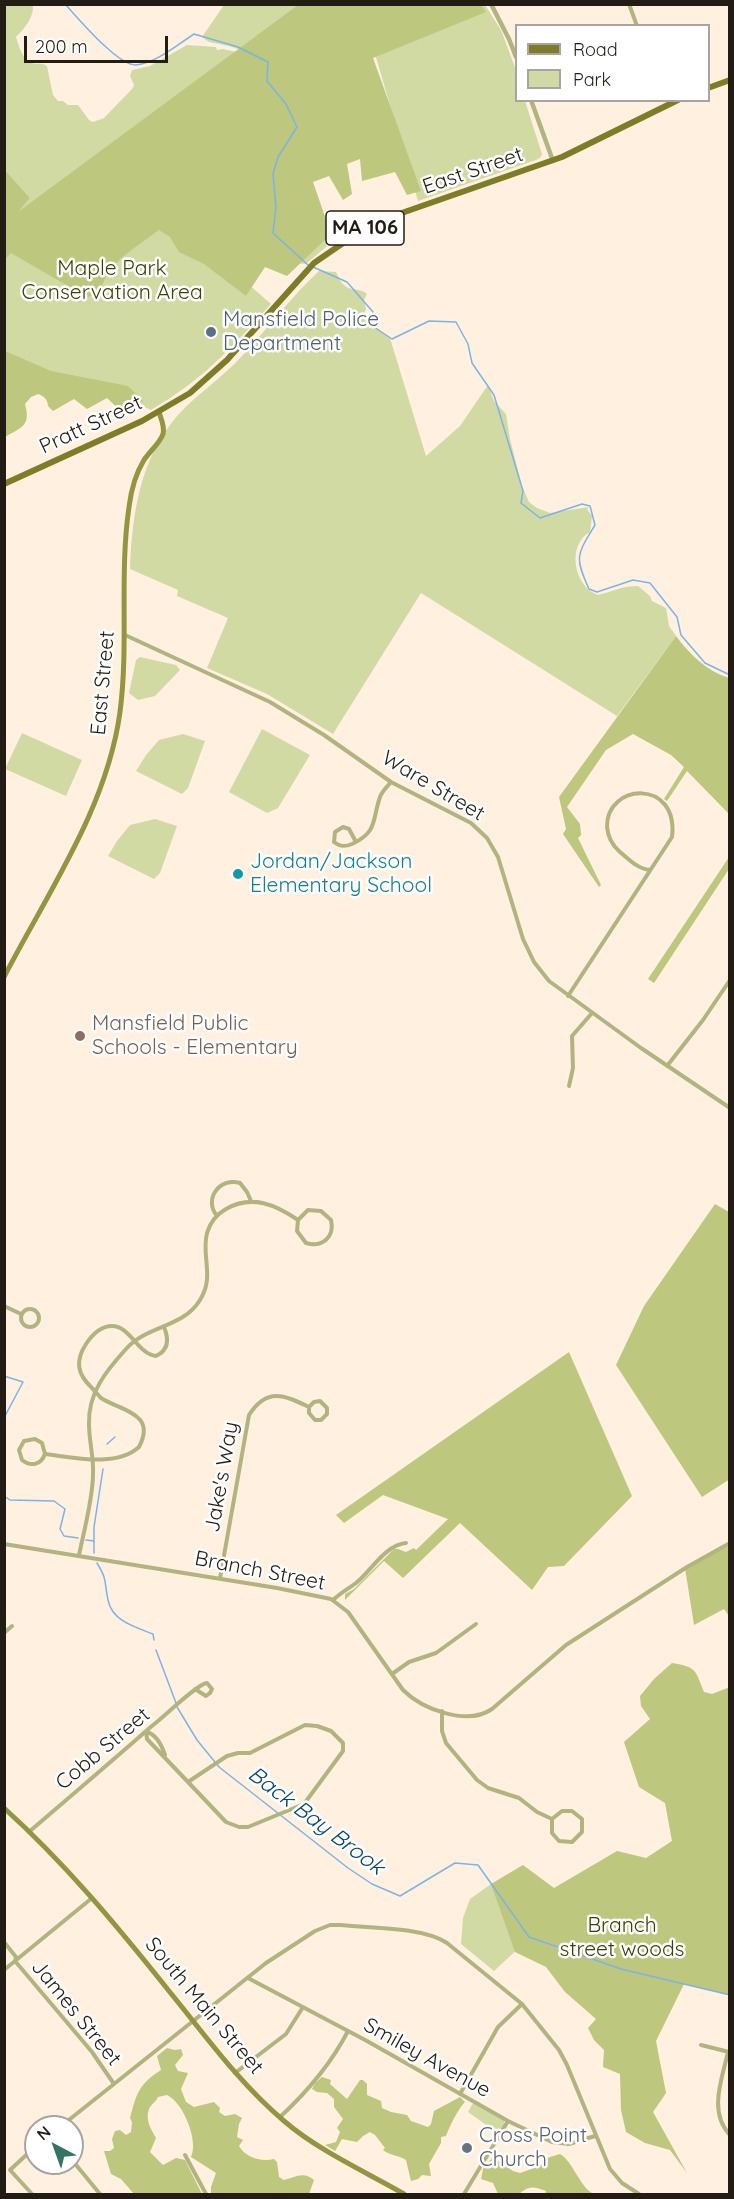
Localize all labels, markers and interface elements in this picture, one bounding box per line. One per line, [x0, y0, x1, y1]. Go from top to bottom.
scale bar [27, 24, 171, 62]
legend [515, 24, 710, 102]
text: 200 m [35, 35, 88, 58]
text: Road [573, 38, 618, 61]
text: Park [573, 68, 611, 91]
street label: East Street [419, 142, 527, 200]
road number: MA 106 [326, 211, 404, 245]
park label: Maple Park Conservation Area [21, 256, 203, 306]
place label: Mansfield Police Department [223, 307, 379, 357]
marker: Mansfield Police Department [204, 325, 218, 339]
street label: Pratt Street [36, 390, 146, 460]
street label: East Street [86, 630, 120, 736]
street label: Ware Street [377, 745, 489, 827]
place label: Jordan/Jackson Elementary School [250, 849, 432, 899]
marker: Jordan/Jackson Elementary School [231, 867, 245, 881]
place label: Mansfield Public Schools - Elementary [92, 1011, 298, 1061]
marker: Mansfield Public Schools - Elementary [73, 1029, 87, 1043]
street label: Jake's Way [200, 1420, 244, 1534]
street label: Branch Street [193, 1546, 327, 1596]
street label: Cobb Street [51, 1702, 155, 1796]
water label: Back Bay Brook [243, 1761, 389, 1881]
park label: Branch street woods [560, 1913, 684, 1963]
street label: South Main Street [139, 1932, 269, 2080]
street label: James Street [26, 1955, 126, 2071]
street label: Smiley Avenue [359, 2013, 495, 2103]
north arrow [24, 2115, 84, 2175]
text: N [32, 2122, 54, 2144]
place label: Cross Point Church [479, 2123, 587, 2173]
marker: Cross Point Church [460, 2141, 474, 2155]

